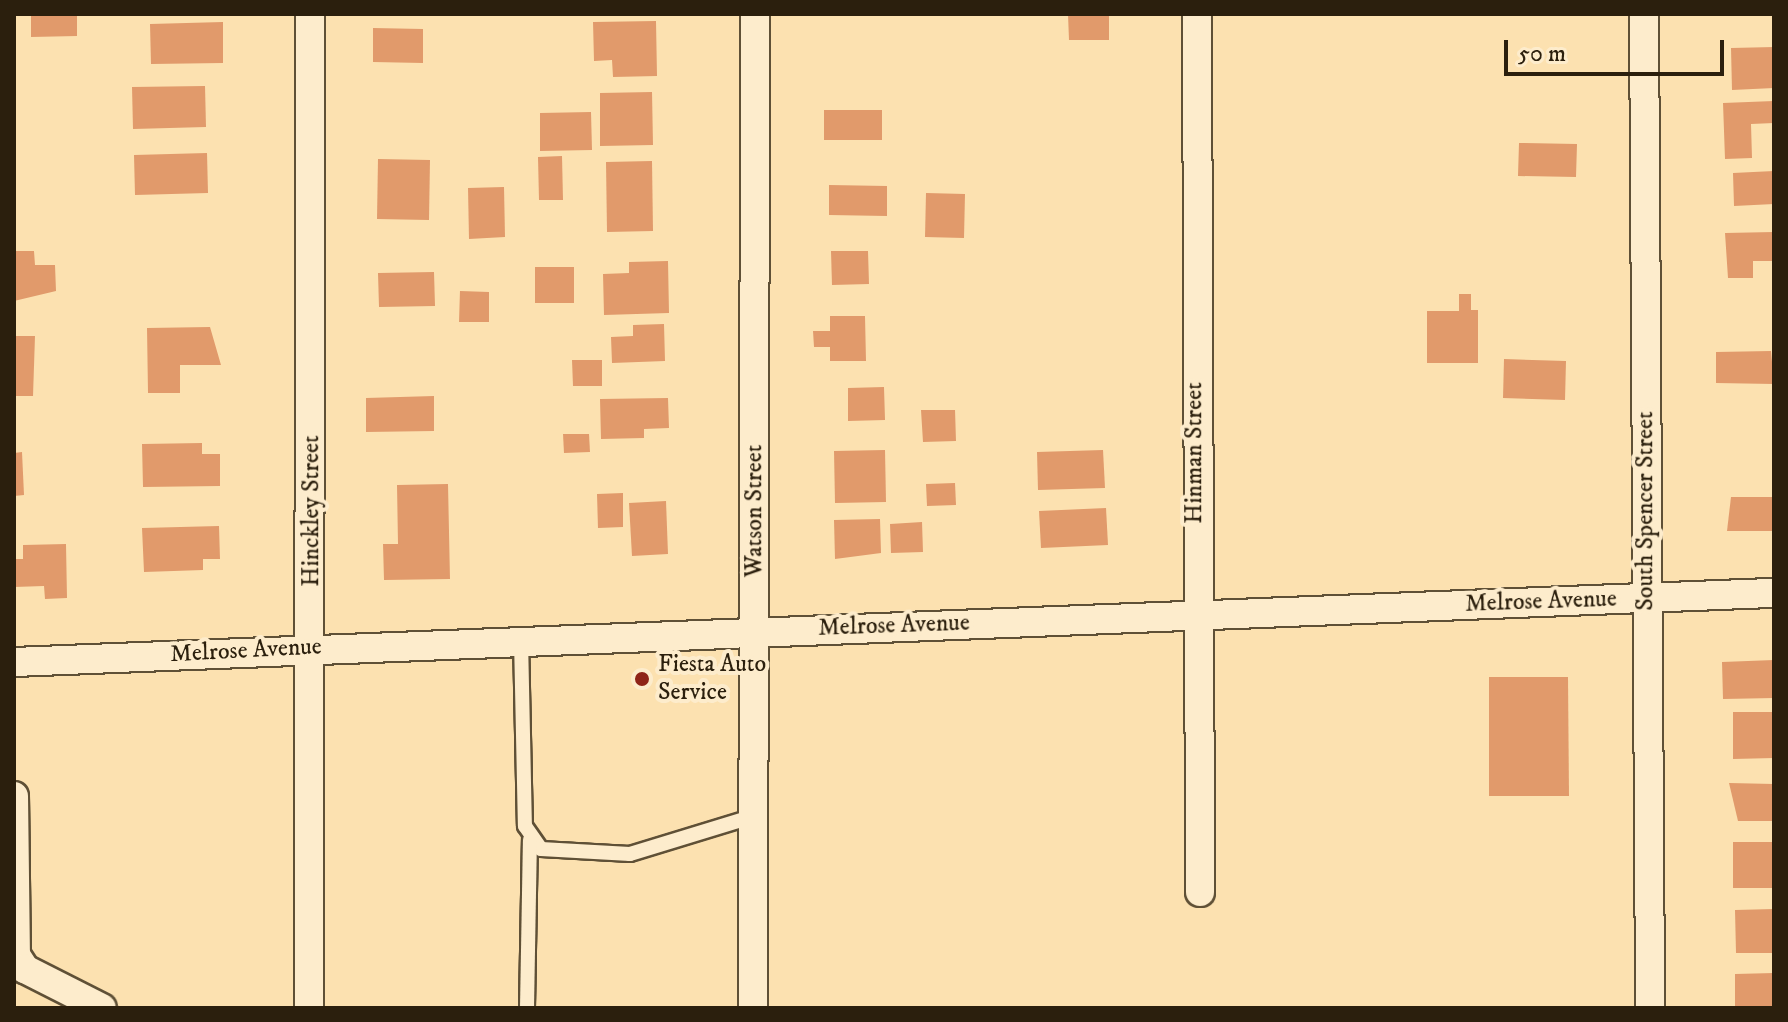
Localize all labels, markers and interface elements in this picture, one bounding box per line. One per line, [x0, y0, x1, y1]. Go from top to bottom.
scale bar [1508, 24, 1728, 74]
text: 50 m [1518, 39, 1566, 69]
street label: Hinman Street [1181, 382, 1209, 524]
street label: South Spencer Street [1632, 411, 1660, 611]
street label: Hinckley Street [298, 435, 326, 587]
street label: Watson Street [741, 445, 769, 577]
street label: Melrose Avenue [1465, 585, 1617, 619]
street label: Melrose Avenue [818, 609, 970, 643]
street label: Melrose Avenue [170, 633, 322, 669]
place label: Fiesta Auto Service [658, 651, 766, 707]
marker: Fiesta Auto Service [633, 670, 651, 688]

